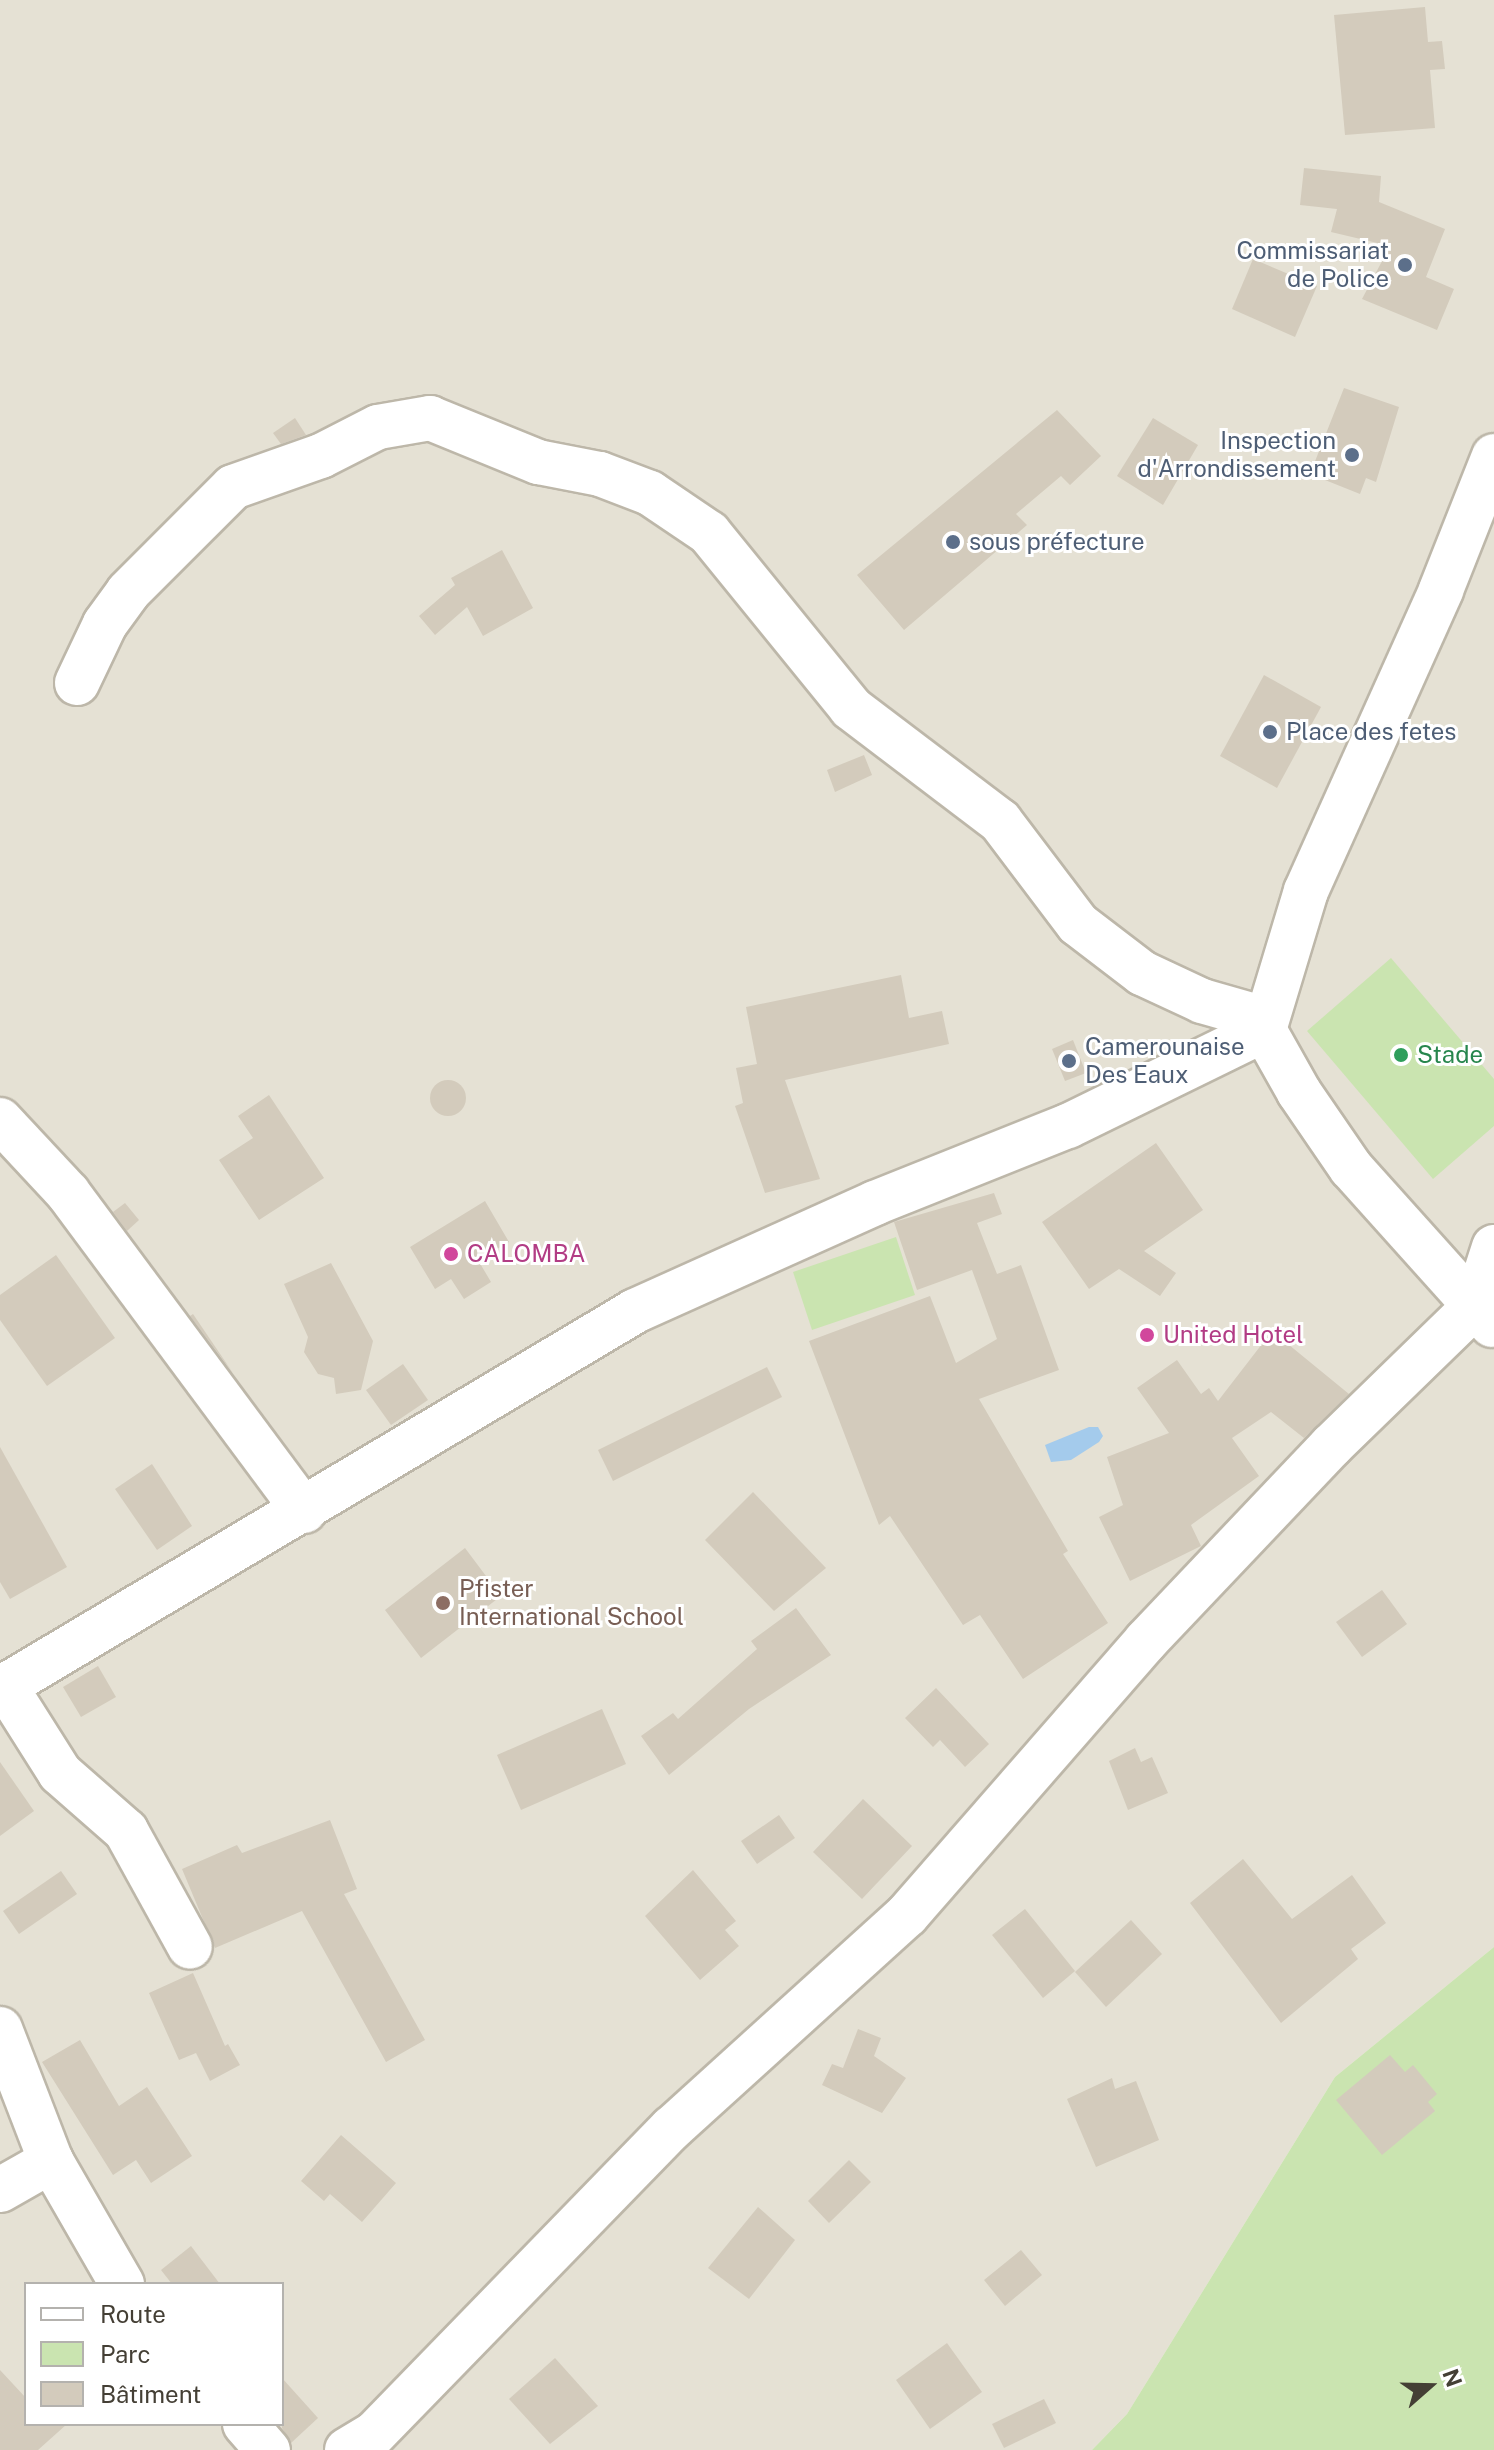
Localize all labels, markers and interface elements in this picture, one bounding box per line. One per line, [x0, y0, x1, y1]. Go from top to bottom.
place label: Commissariat de Police [1237, 237, 1389, 293]
marker: Commissariat de Police [1396, 256, 1414, 274]
place label: Inspection d'Arrondissement [1138, 427, 1336, 483]
marker: Inspection d'Arrondissement [1343, 446, 1361, 464]
place label: sous préfecture [969, 528, 1145, 556]
marker: sous préfecture [944, 533, 962, 551]
place label: Place des fetes [1286, 718, 1457, 746]
marker: Place des fetes [1261, 723, 1279, 741]
place label: Camerounaise Des Eaux [1085, 1033, 1245, 1089]
place label: Stade [1417, 1041, 1483, 1069]
marker: Stade [1392, 1046, 1410, 1064]
marker: Camerounaise Des Eaux [1060, 1052, 1078, 1070]
place label: CALOMBA [467, 1240, 585, 1268]
marker: CALOMBA [442, 1245, 460, 1263]
place label: United Hotel [1163, 1321, 1303, 1349]
marker: United Hotel [1138, 1326, 1156, 1344]
place label: Pfister International School [459, 1575, 684, 1631]
marker: Pfister International School [434, 1594, 452, 1612]
legend [24, 2282, 284, 2426]
text: Route [100, 2300, 166, 2328]
text: Parc [100, 2340, 151, 2368]
north arrow [1390, 2346, 1470, 2426]
text: N [1437, 2365, 1468, 2390]
text: Bâtiment [100, 2380, 201, 2408]

